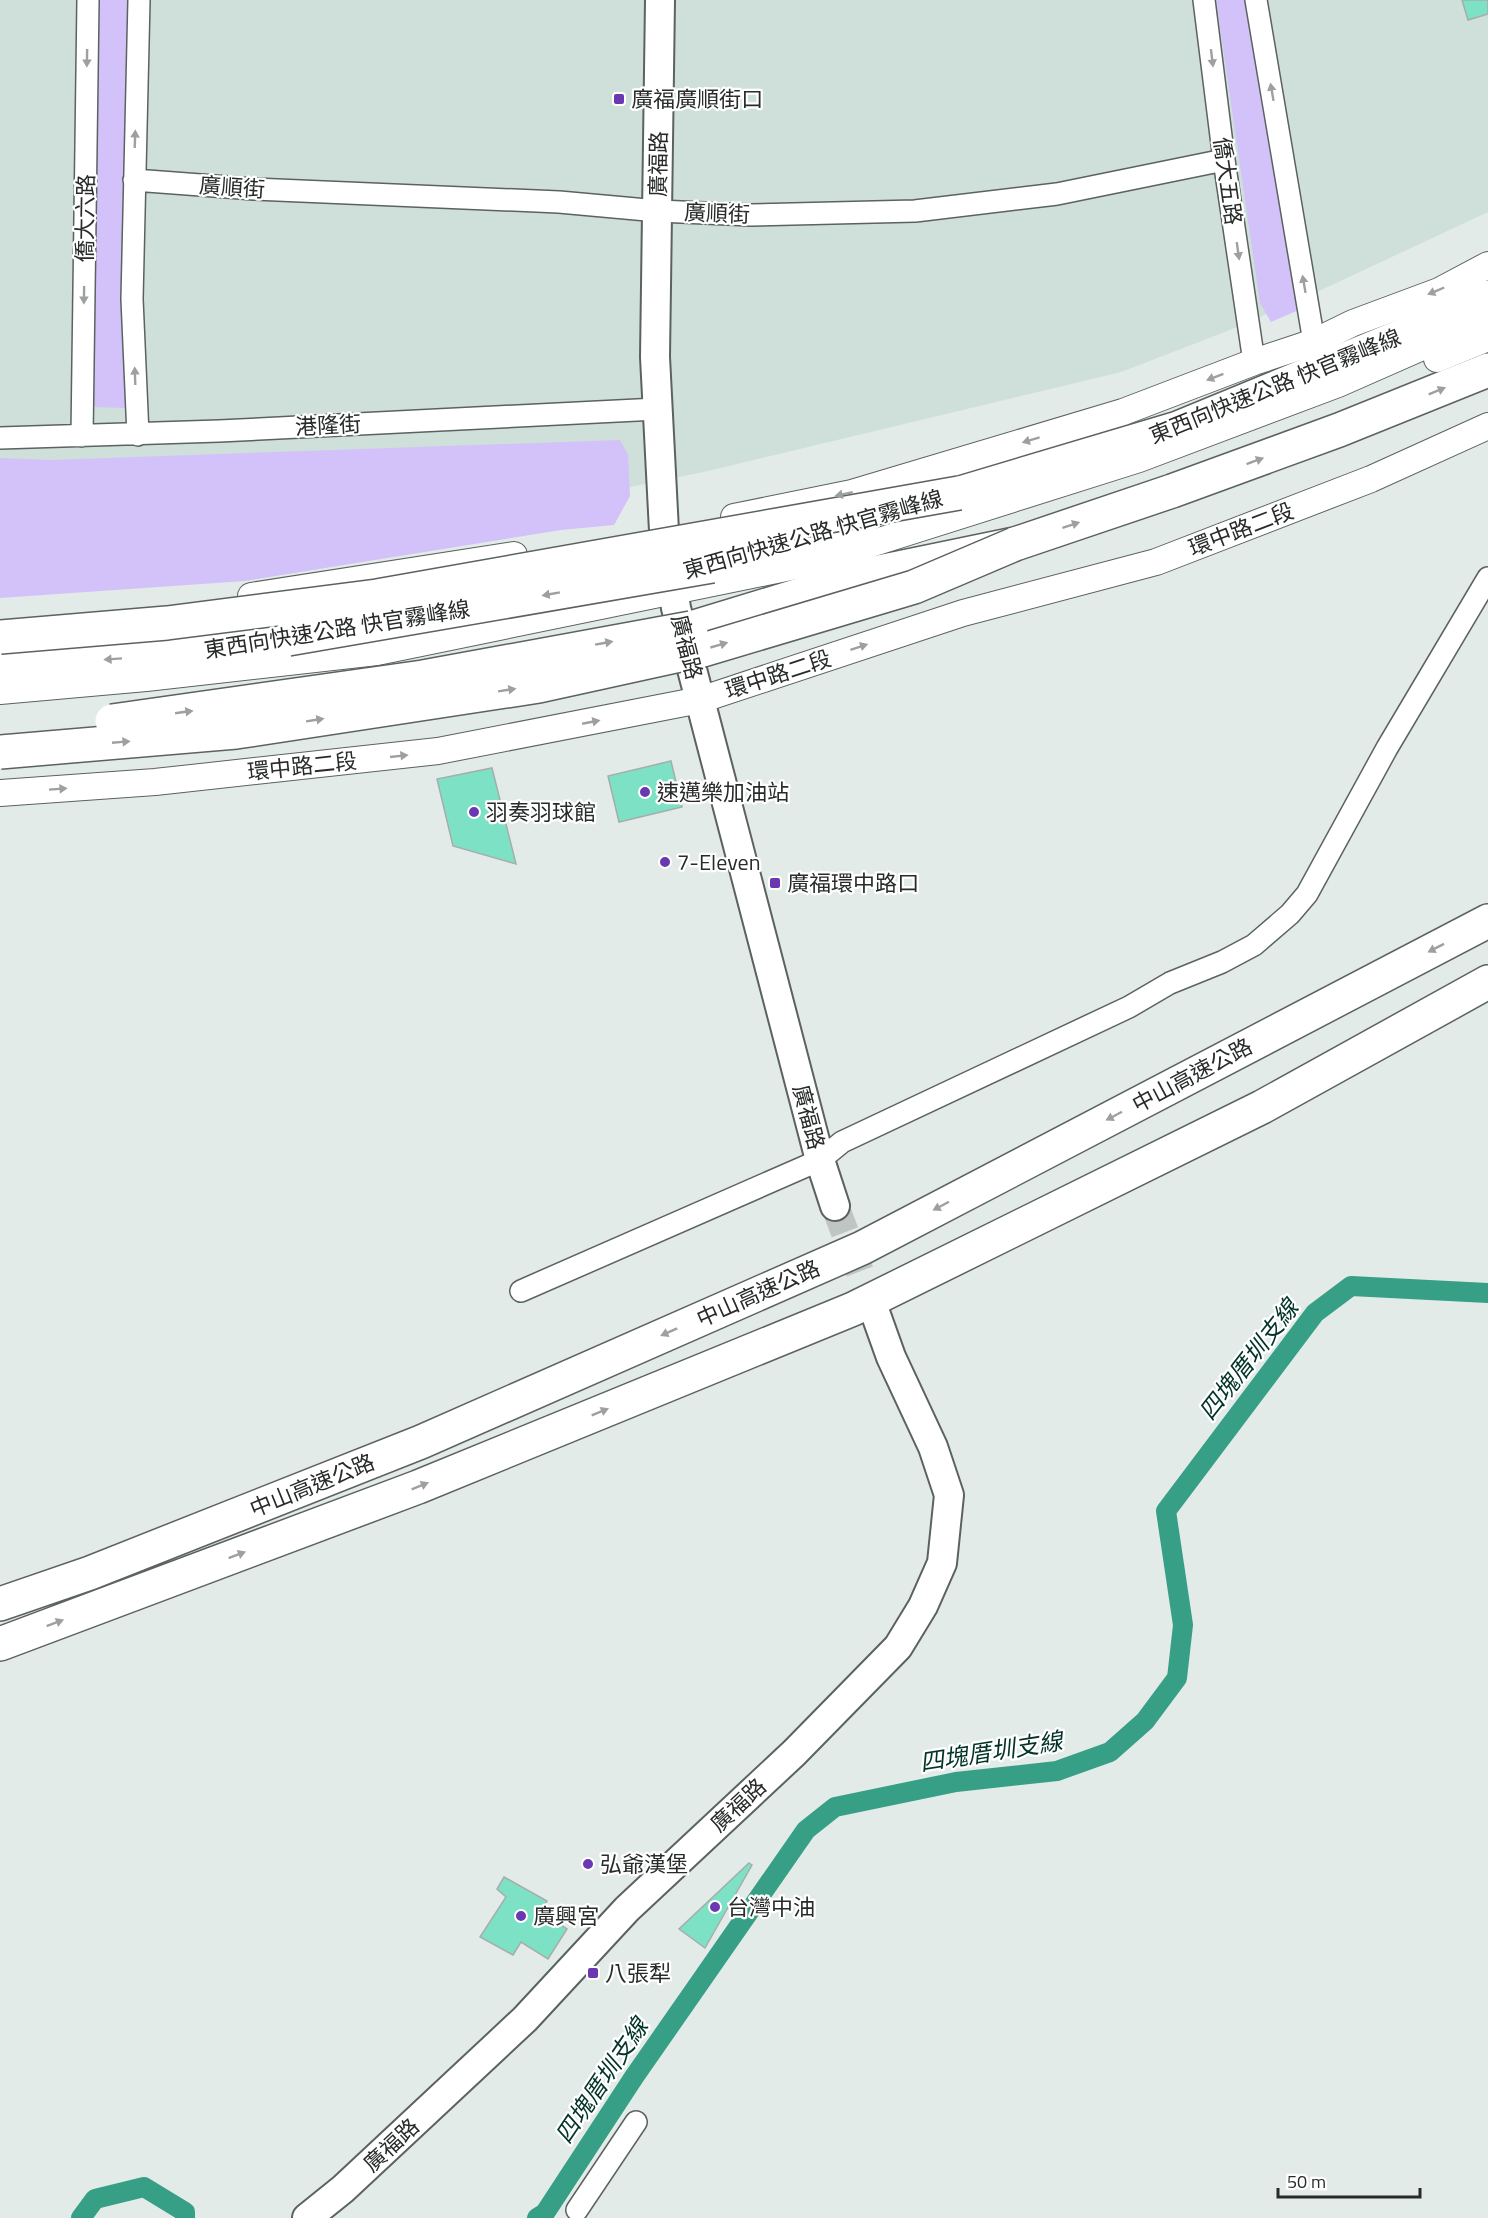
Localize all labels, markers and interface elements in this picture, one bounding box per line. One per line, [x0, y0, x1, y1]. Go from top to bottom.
one-way arrow [82, 49, 92, 68]
one-way arrow [1207, 49, 1216, 68]
place label: 廣福廣順街口 [631, 82, 763, 116]
one-way arrow [1267, 83, 1276, 102]
marker: 廣福廣順街口 [612, 92, 626, 106]
one-way arrow [131, 130, 140, 149]
street label: 廣福路 [640, 131, 676, 197]
street label: 僑大五路 [1205, 135, 1251, 227]
street label: 廣順街 [198, 168, 266, 206]
street label: 僑大六路 [67, 174, 103, 262]
street label: 廣順街 [683, 195, 751, 231]
one-way arrow [1233, 242, 1242, 261]
one-way arrow [1300, 275, 1309, 294]
one-way arrow [79, 286, 88, 305]
one-way arrow [1427, 287, 1445, 296]
street label: 東西向快速公路 快官霧峰線 [1144, 320, 1406, 452]
one-way arrow [131, 367, 140, 386]
one-way arrow [1206, 373, 1224, 382]
one-way arrow [1428, 386, 1446, 395]
street label: 港隆街 [294, 406, 362, 444]
one-way arrow [1022, 436, 1040, 445]
one-way arrow [1246, 455, 1264, 465]
street label: 東西向快速公路 快官霧峰線 [679, 481, 947, 587]
one-way arrow [834, 490, 853, 500]
street label: 環中路二段 [1184, 493, 1298, 565]
one-way arrow [1062, 520, 1080, 529]
one-way arrow [541, 590, 560, 599]
street label: 東西向快速公路 快官霧峰線 [202, 591, 472, 667]
street label: 廣福路 [663, 611, 711, 683]
one-way arrow [595, 639, 614, 648]
one-way arrow [710, 640, 728, 649]
street label: 環中路二段 [720, 641, 836, 707]
one-way arrow [850, 642, 868, 652]
one-way arrow [104, 654, 123, 663]
one-way arrow [498, 686, 517, 695]
one-way arrow [174, 707, 193, 716]
one-way arrow [305, 715, 324, 724]
one-way arrow [581, 717, 600, 726]
one-way arrow [112, 737, 131, 747]
street label: 環中路二段 [246, 743, 358, 789]
one-way arrow [389, 751, 408, 761]
place label: 速邁樂加油站 [657, 775, 789, 809]
one-way arrow [49, 785, 68, 794]
marker: 速邁樂加油站 [638, 785, 652, 799]
place label: 羽奏羽球館 [486, 795, 596, 829]
marker: 羽奏羽球館 [467, 805, 481, 819]
place label: 7-Eleven [677, 845, 760, 879]
marker: 7-Eleven [658, 855, 672, 869]
place label: 廣福環中路口 [787, 866, 919, 900]
marker: 廣福環中路口 [768, 876, 782, 890]
one-way arrow [1427, 943, 1444, 953]
street label: 中山高速公路 [1126, 1029, 1258, 1121]
street label: 廣福路 [784, 1081, 834, 1153]
one-way arrow [1105, 1111, 1122, 1121]
one-way arrow [933, 1201, 950, 1211]
street label: 中山高速公路 [691, 1251, 825, 1335]
water label: 四塊厝圳支線 [1190, 1289, 1309, 1427]
one-way arrow [661, 1328, 678, 1337]
one-way arrow [592, 1407, 610, 1417]
street label: 中山高速公路 [244, 1445, 380, 1525]
one-way arrow [411, 1481, 429, 1490]
one-way arrow [228, 1549, 246, 1559]
one-way arrow [46, 1618, 64, 1628]
water label: 四塊厝圳支線 [917, 1722, 1068, 1780]
street label: 廣福路 [702, 1770, 774, 1840]
place label: 弘爺漢堡 [600, 1847, 688, 1881]
marker: 弘爺漢堡 [581, 1857, 595, 1871]
place label: 台灣中油 [727, 1890, 815, 1924]
place label: 廣興宮 [533, 1899, 599, 1933]
marker: 台灣中油 [708, 1900, 722, 1914]
marker: 廣興宮 [514, 1909, 528, 1923]
place label: 八張犁 [605, 1956, 671, 1990]
marker: 八張犁 [586, 1966, 600, 1980]
water label: 四塊厝圳支線 [546, 2008, 658, 2150]
street label: 廣福路 [355, 2110, 427, 2180]
scale bar [1278, 2161, 1420, 2199]
text: 50 m [1287, 2168, 1326, 2195]

